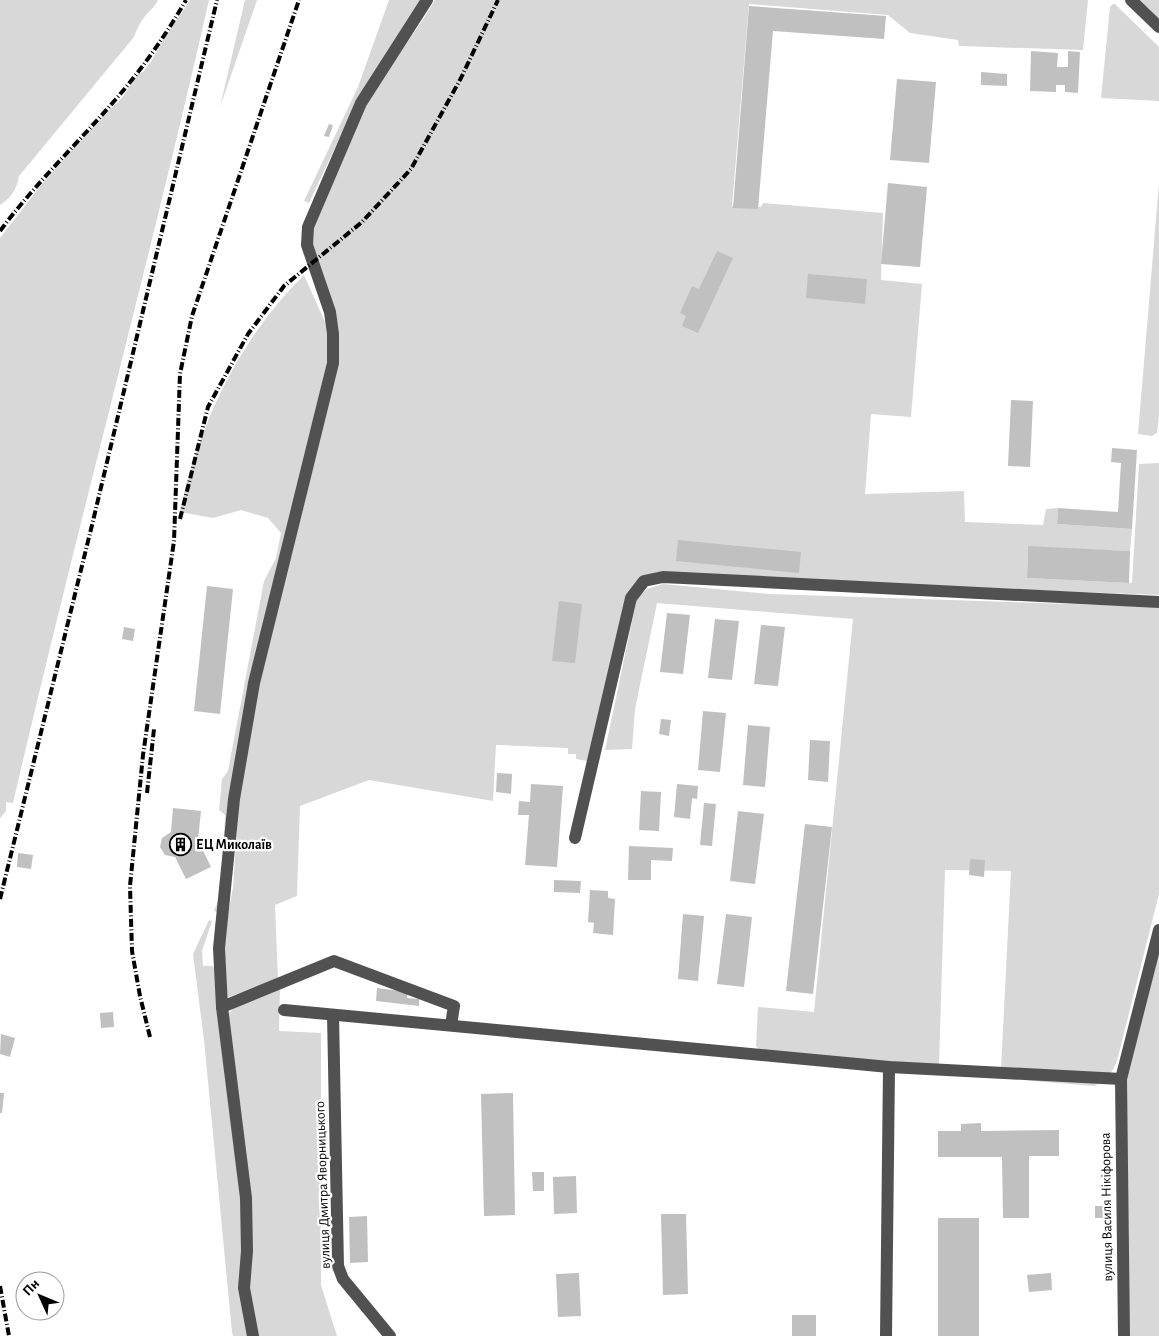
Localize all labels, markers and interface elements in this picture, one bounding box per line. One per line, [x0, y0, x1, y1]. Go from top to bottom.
building icon: ЕЦ Миколаїв [168, 833, 192, 857]
place label: ЕЦ Миколаїв [196, 838, 272, 852]
street label: вулиця Дмитра Яворницького [313, 1101, 333, 1269]
street label: вулиця Василя Нікіфорова [1099, 1132, 1115, 1282]
north arrow [15, 1271, 65, 1321]
text: Пн [20, 1277, 42, 1299]

